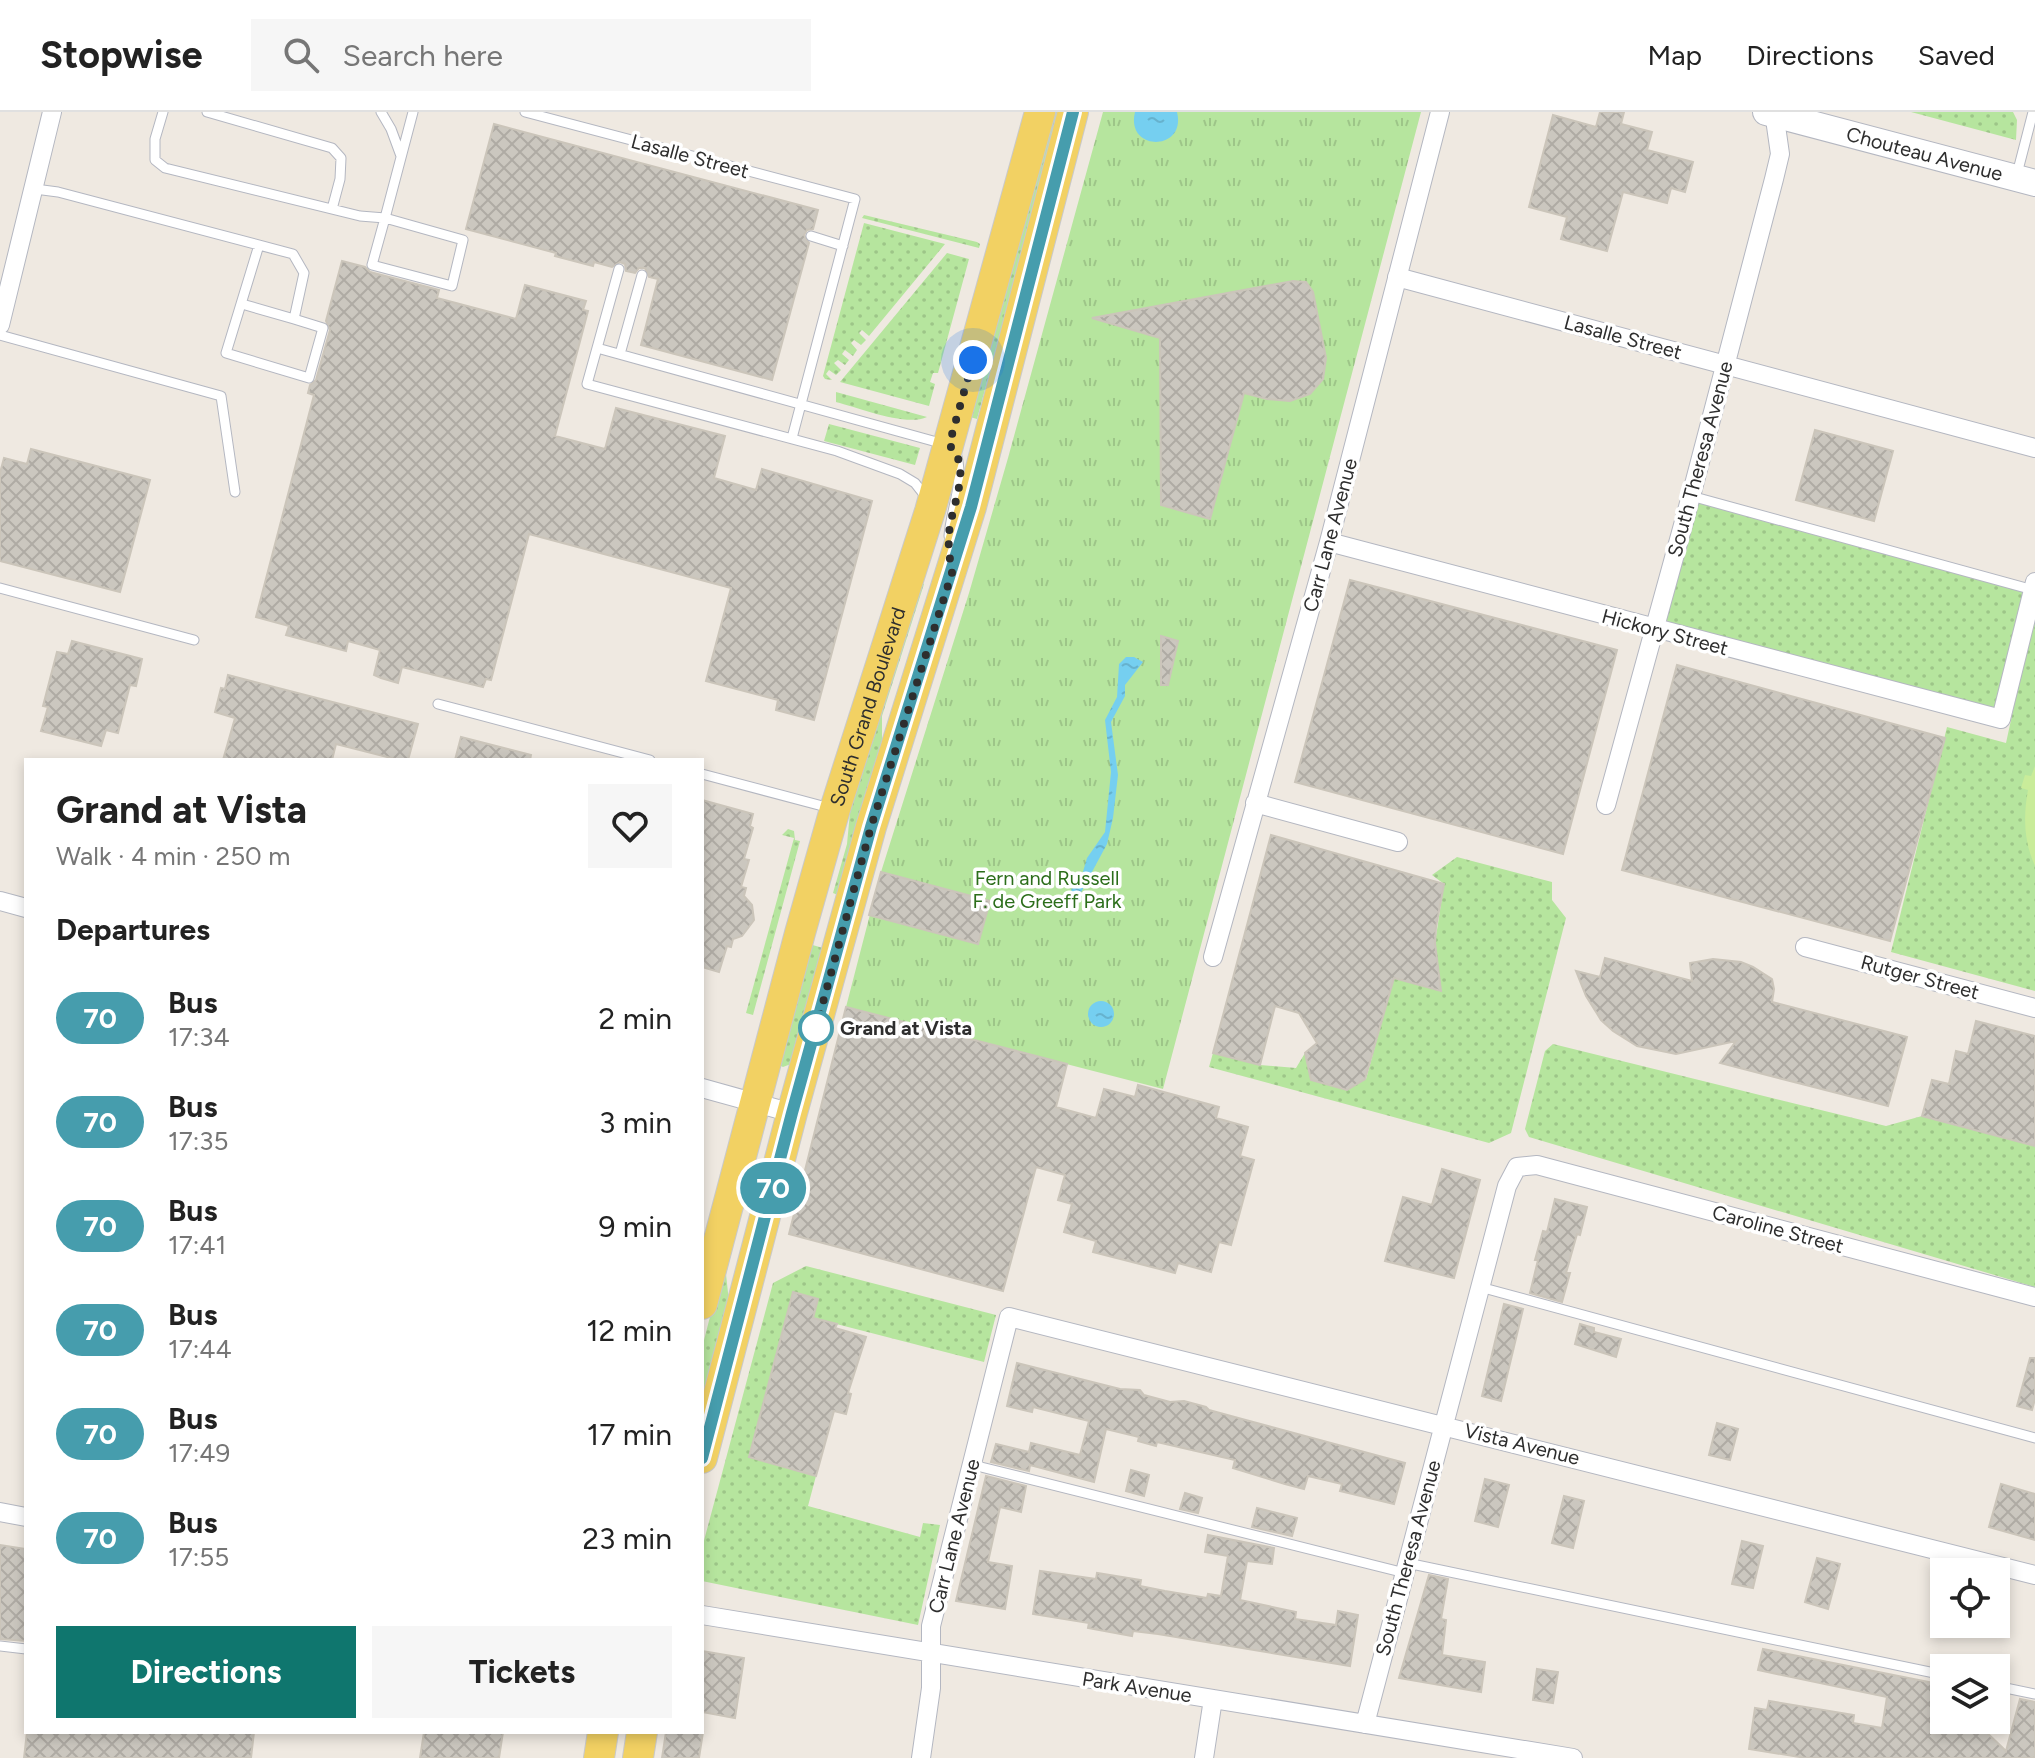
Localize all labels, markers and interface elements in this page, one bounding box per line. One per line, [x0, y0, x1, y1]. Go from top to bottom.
search box [251, 19, 811, 91]
text: Stopwise [40, 32, 203, 78]
icon: search [279, 33, 323, 77]
text: Search here [343, 37, 503, 74]
text: Map [1648, 38, 1702, 72]
text: Directions [1746, 38, 1874, 72]
text: Saved [1918, 38, 1995, 72]
street label: Chouteau Avenue [1844, 122, 2005, 186]
street label: Lasalle Street [629, 129, 751, 183]
street label: Lasalle Street [1562, 310, 1684, 364]
your location [953, 340, 993, 380]
street label: South Theresa Avenue [1662, 358, 1738, 559]
street label: Carr Lane Avenue [1298, 455, 1362, 615]
street label: South Grand Boulevard [825, 604, 911, 809]
street label: Hickory Street [1599, 604, 1731, 660]
button: heart [588, 784, 672, 868]
text: Grand at Vista [56, 787, 307, 833]
text: Walk · 4 min · 250 m [56, 840, 290, 872]
park label: Fern and Russell F. de Greeff Park [972, 866, 1122, 913]
text: Departures [56, 911, 210, 948]
street label: Rutger Street [1858, 950, 1982, 1004]
text: Bus [168, 984, 217, 1021]
text: 2 min [599, 1000, 672, 1037]
text: 70 [83, 1001, 117, 1035]
marker: Grand at Vista [799, 1011, 833, 1045]
place label: Grand at Vista [840, 1016, 972, 1040]
text: 17:34 [168, 1021, 230, 1053]
text: Bus [168, 1088, 217, 1125]
text: 3 min [599, 1104, 672, 1141]
text: 70 [83, 1105, 117, 1139]
text: 17:35 [168, 1125, 228, 1157]
line badge: 70 [737, 1162, 809, 1214]
text: 70 [756, 1171, 790, 1205]
text: Bus [168, 1192, 217, 1229]
street label: Caroline Street [1710, 1200, 1846, 1258]
text: 9 min [598, 1208, 672, 1245]
text: 70 [83, 1209, 117, 1243]
text: 17:41 [168, 1229, 226, 1261]
text: Bus [168, 1296, 217, 1333]
text: 12 min [586, 1312, 672, 1349]
text: 70 [83, 1313, 117, 1347]
text: 17:44 [168, 1333, 232, 1365]
text: Bus [168, 1400, 217, 1437]
text: 17 min [587, 1416, 672, 1453]
text: 70 [83, 1417, 117, 1451]
street label: Vista Avenue [1462, 1418, 1582, 1470]
text: 17:49 [168, 1437, 230, 1469]
street label: Carr Lane Avenue [923, 1456, 985, 1616]
street label: South Theresa Avenue [1370, 1457, 1446, 1658]
text: Bus [168, 1504, 217, 1541]
text: 23 min [582, 1520, 672, 1557]
text: 70 [83, 1521, 117, 1555]
text: 17:55 [168, 1541, 229, 1573]
map controls [1930, 1558, 2010, 1734]
button: locate [1930, 1558, 2010, 1638]
button: Directions [56, 1626, 356, 1718]
button: Tickets [372, 1626, 672, 1718]
button: layers [1930, 1654, 2010, 1734]
street label: Park Avenue [1080, 1666, 1194, 1708]

